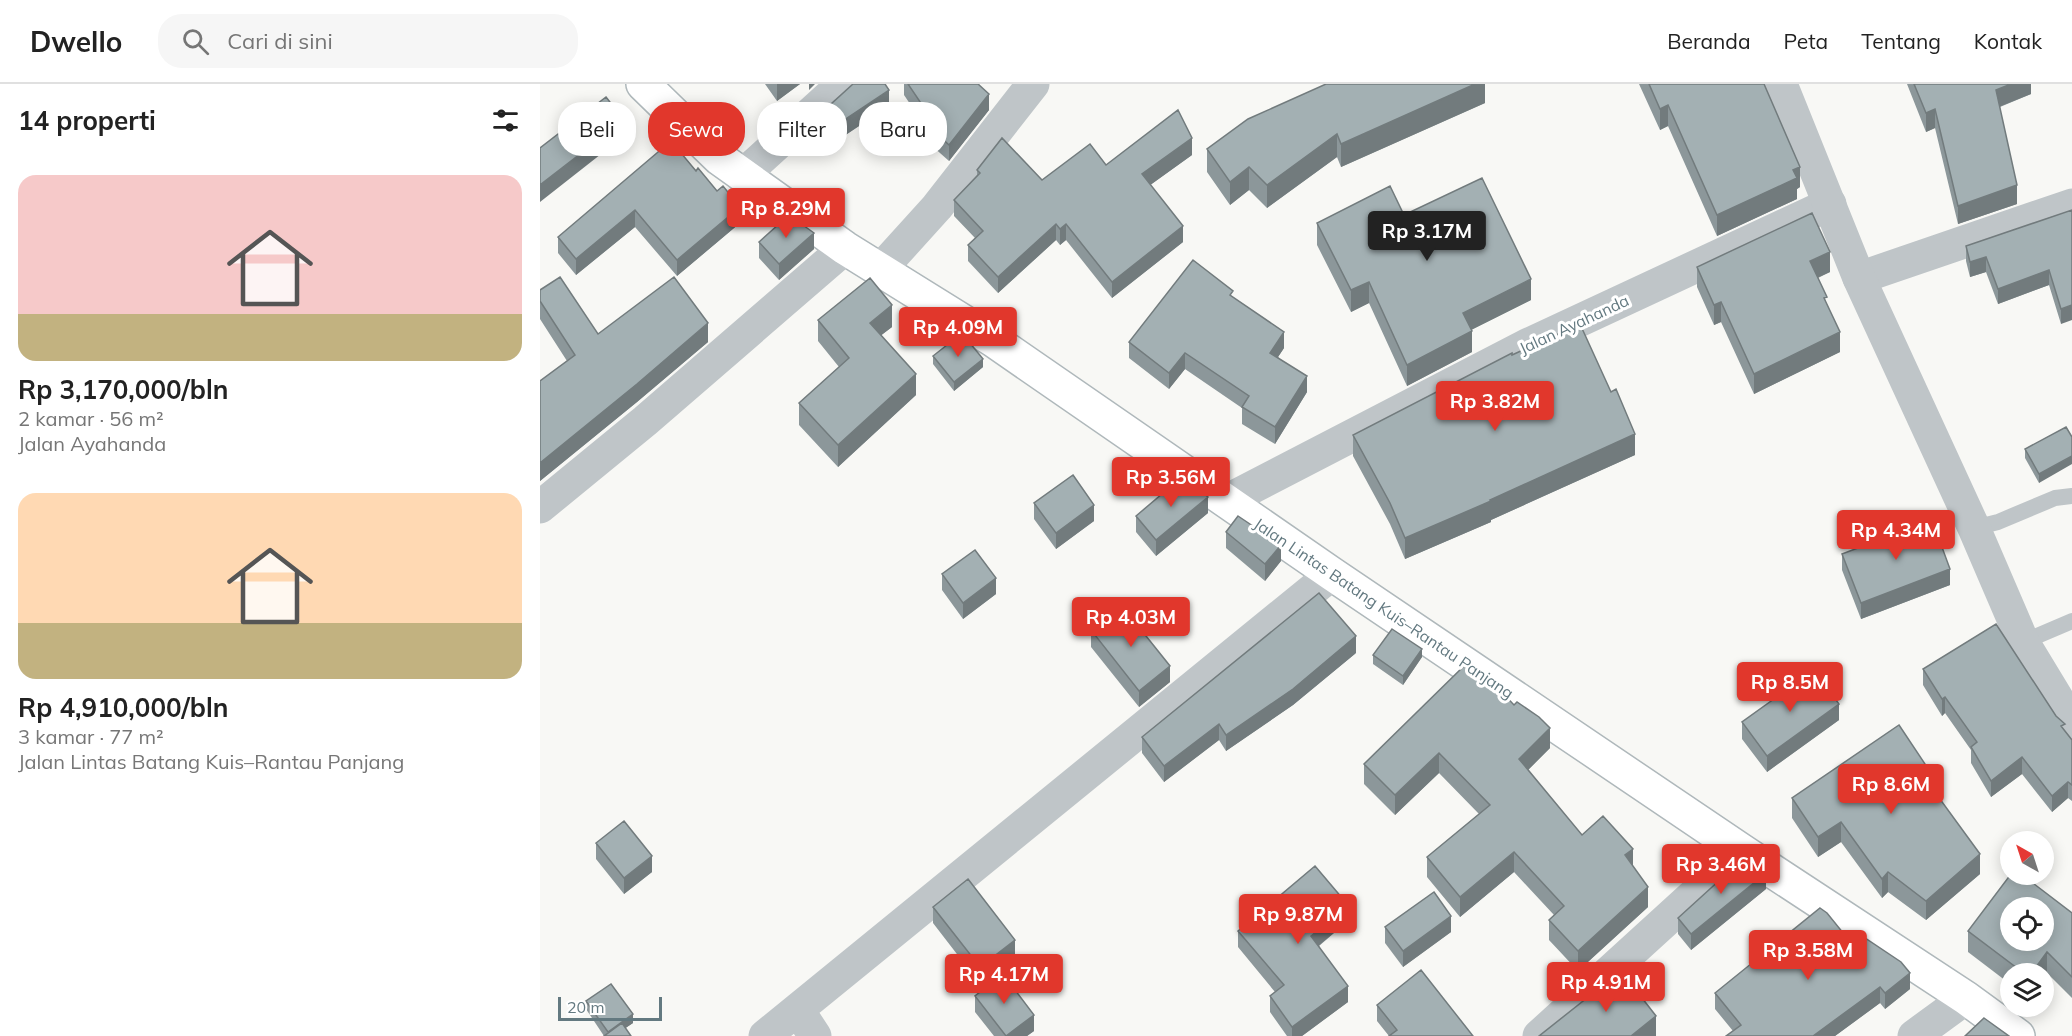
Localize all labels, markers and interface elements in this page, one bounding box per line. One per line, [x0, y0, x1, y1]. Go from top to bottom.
search box [158, 14, 578, 68]
text: Dwello [30, 24, 122, 59]
icon: search [179, 25, 212, 58]
text: Cari di sini [227, 27, 333, 55]
text: Beranda [1667, 28, 1751, 54]
text: Peta [1784, 28, 1828, 54]
text: Tentang [1861, 28, 1941, 54]
text: Kontak [1974, 28, 2042, 54]
chip: Beli [558, 102, 636, 156]
chip: Sewa [648, 102, 745, 156]
chip: Filter [757, 102, 847, 156]
chip: Baru [859, 102, 947, 156]
text: 14 properti [18, 104, 156, 137]
icon: filters [489, 104, 522, 137]
pin: Rp 8.29M [724, 188, 848, 239]
text: Rp 8.29M [741, 195, 831, 220]
pin: Rp 3.17M [1365, 211, 1489, 262]
icon: home [216, 214, 324, 322]
text: Rp 3.17M [1382, 218, 1472, 243]
street label: Jalan Ayahanda [1516, 290, 1632, 358]
pin: Rp 4.09M [896, 307, 1020, 358]
text: Rp 4.09M [913, 314, 1003, 339]
text: Rp 3,170,000/bln [18, 373, 228, 406]
pin: Rp 3.82M [1433, 381, 1557, 432]
text: Rp 3.82M [1450, 388, 1540, 413]
text: 2 kamar · 56 m² [18, 406, 164, 431]
text: Jalan Ayahanda [18, 431, 166, 456]
pin: Rp 3.56M [1109, 457, 1233, 508]
text: Rp 3.56M [1126, 464, 1216, 489]
pin: Rp 4.34M [1834, 510, 1958, 561]
street label: Jalan Lintas Batang Kuis–Rantau Panjang [1250, 513, 1518, 703]
text: Rp 4.34M [1851, 517, 1941, 542]
icon: home [216, 532, 324, 640]
pin: Rp 4.03M [1069, 597, 1193, 648]
text: Rp 4.03M [1086, 604, 1176, 629]
pin: Rp 8.5M [1735, 662, 1845, 713]
text: Rp 8.5M [1751, 669, 1829, 694]
text: Rp 4,910,000/bln [18, 691, 228, 724]
text: 3 kamar · 77 m² [18, 724, 164, 749]
text: Jalan Lintas Batang Kuis–Rantau Panjang [18, 749, 404, 774]
pin: Rp 8.6M [1836, 764, 1946, 815]
text: Rp 8.6M [1852, 771, 1930, 796]
north arrow [2000, 831, 2054, 885]
map controls [2000, 831, 2054, 1017]
pin: Rp 3.46M [1659, 844, 1783, 895]
text: Rp 3.46M [1676, 851, 1766, 876]
pin: Rp 9.87M [1236, 894, 1360, 945]
button: locate [2000, 897, 2054, 951]
text: Rp 9.87M [1253, 901, 1343, 926]
pin: Rp 3.58M [1746, 930, 1870, 981]
text: Rp 3.58M [1763, 937, 1853, 962]
pin: Rp 4.17M [942, 954, 1066, 1005]
text: Rp 4.17M [959, 961, 1049, 986]
pin: Rp 4.91M [1544, 962, 1668, 1013]
button: layers [2000, 963, 2054, 1017]
text: Rp 4.91M [1561, 969, 1651, 994]
scale bar [558, 994, 662, 1022]
text: 20 m [567, 997, 604, 1017]

